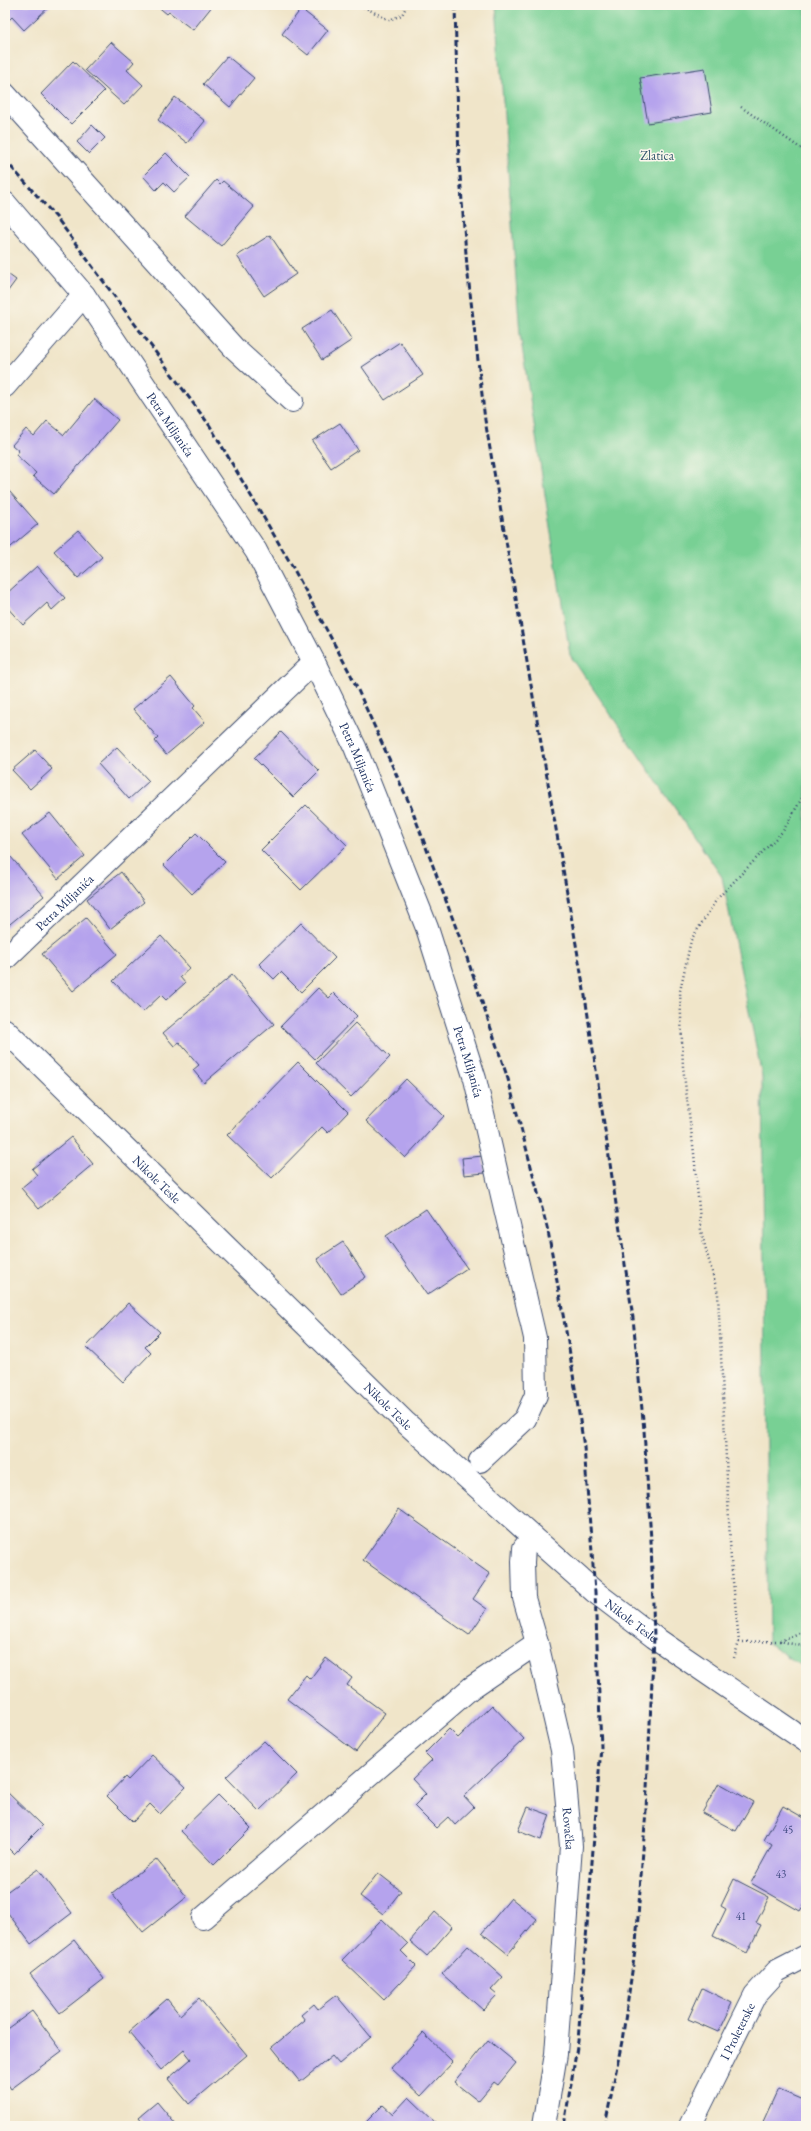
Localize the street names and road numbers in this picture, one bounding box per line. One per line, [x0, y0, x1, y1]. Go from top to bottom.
street label: Petra Miljanića [143, 389, 199, 461]
street label: Petra Miljanića [335, 720, 380, 796]
street label: Petra Miljanića [32, 870, 98, 934]
street label: Petra Miljanića [450, 1023, 487, 1100]
street label: Nikole Tesle [129, 1152, 185, 1207]
street label: Nikole Tesle [360, 1379, 416, 1434]
street label: Nikole Tesle [602, 1595, 661, 1646]
street label: Rovačka [558, 1807, 579, 1851]
street label: I Proleterske [716, 2000, 759, 2063]

